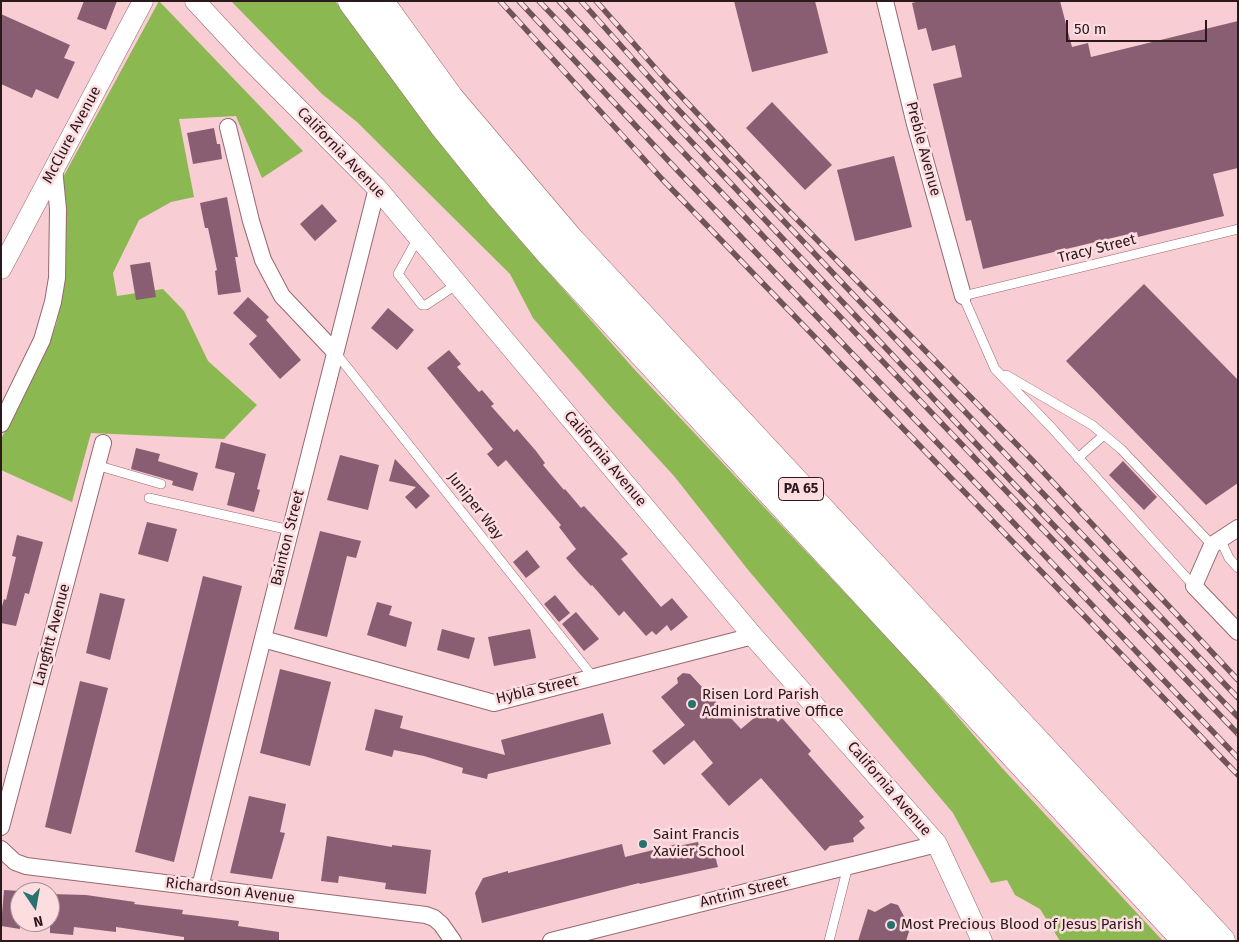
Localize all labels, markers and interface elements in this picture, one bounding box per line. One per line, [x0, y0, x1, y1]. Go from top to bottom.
scale bar [1069, 10, 1210, 42]
text: 50 m [1074, 20, 1107, 38]
street label: McClure Avenue [39, 83, 105, 187]
street label: Preble Avenue [902, 100, 944, 198]
street label: California Avenue [293, 104, 389, 202]
street label: Tracy Street [1056, 231, 1138, 267]
street label: California Avenue [560, 408, 650, 510]
street label: Juniper Way [443, 469, 507, 543]
road number: PA 65 [778, 478, 824, 500]
street label: Bainton Street [267, 488, 309, 588]
street label: Langfitt Avenue [30, 582, 74, 688]
street label: Hybla Street [494, 672, 580, 708]
place label: Risen Lord Parish Administrative Office [702, 686, 844, 721]
marker: Risen Lord Parish Administrative Office [686, 698, 698, 710]
street label: California Avenue [843, 738, 935, 840]
place label: Saint Francis Xavier School [653, 826, 745, 861]
marker: Saint Francis Xavier School [637, 838, 649, 850]
street label: Antrim Street [698, 872, 790, 912]
street label: Richardson Avenue [164, 874, 296, 908]
north arrow [10, 882, 60, 932]
text: N [32, 912, 44, 930]
place label: Most Precious Blood of Jesus Parish [901, 916, 1143, 934]
marker: Most Precious Blood of Jesus Parish [885, 919, 897, 931]

